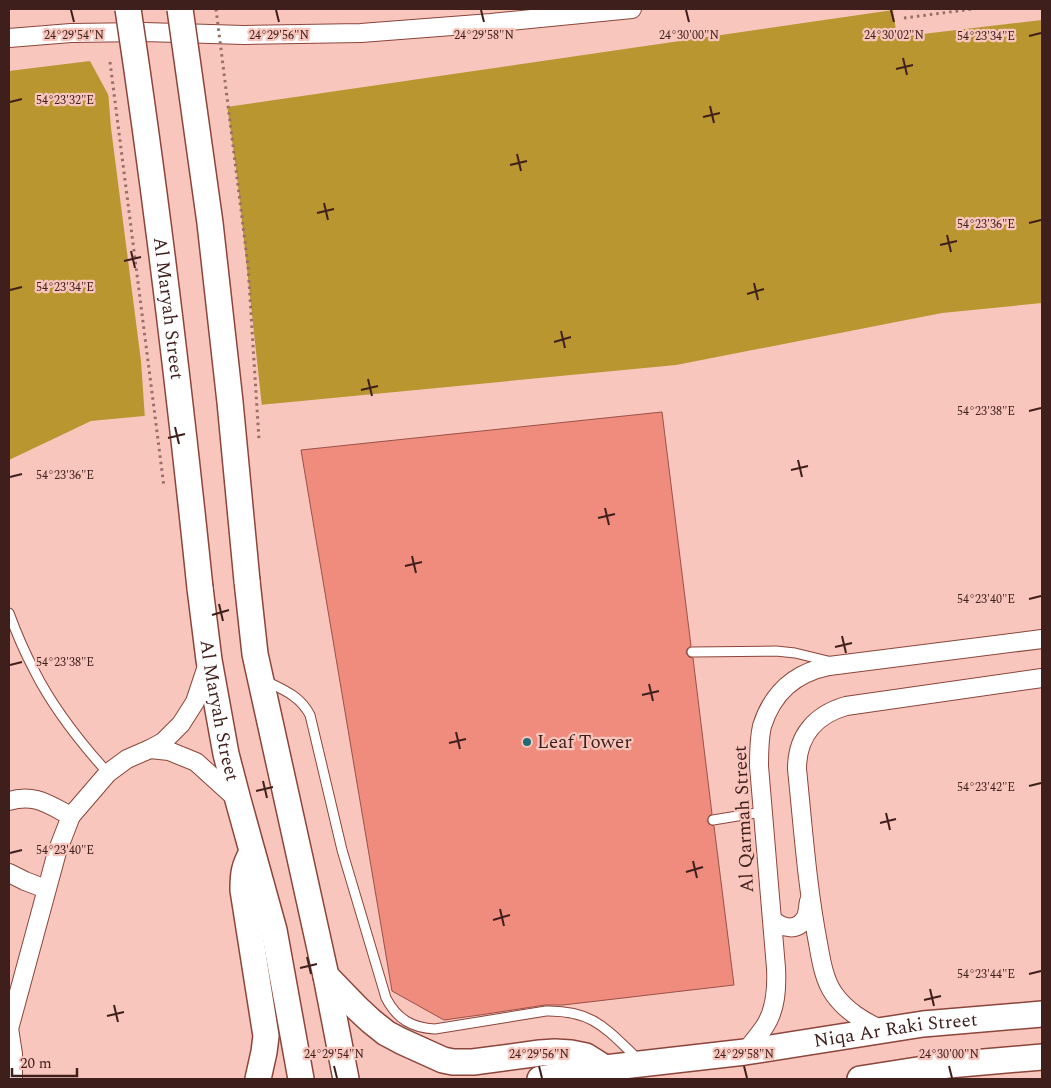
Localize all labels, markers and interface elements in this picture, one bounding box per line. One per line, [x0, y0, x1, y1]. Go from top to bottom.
text: 24°29'54"N [44, 26, 104, 45]
text: 24°29'56"N [249, 26, 309, 45]
text: 24°29'58"N [454, 26, 514, 45]
text: 24°30'00"N [659, 26, 719, 45]
text: 24°30'02"N [864, 26, 924, 45]
text: 54°23'34"E [957, 27, 1015, 46]
text: 54°23'32"E [36, 91, 94, 110]
text: 54°23'36"E [957, 215, 1015, 234]
street label: Al Maryah Street [145, 235, 192, 381]
text: 54°23'34"E [36, 278, 94, 297]
text: 54°23'38"E [957, 402, 1015, 421]
text: 54°23'36"E [36, 466, 94, 485]
text: 54°23'40"E [957, 590, 1015, 609]
street label: Al Maryah Street [192, 638, 247, 785]
text: 54°23'38"E [36, 653, 94, 672]
place label: Leaf Tower [537, 728, 632, 757]
marker: Leaf Tower [521, 736, 533, 748]
street label: Al Qarmah Street [726, 744, 762, 893]
text: 54°23'42"E [957, 778, 1015, 797]
text: 54°23'40"E [36, 841, 94, 860]
text: 54°23'44"E [957, 965, 1015, 984]
street label: Niqa Ar Raki Street [811, 1005, 979, 1056]
text: 24°29'54"N [304, 1045, 364, 1064]
text: 24°29'56"N [509, 1045, 569, 1064]
text: 24°29'58"N [714, 1045, 774, 1064]
text: 24°30'00"N [919, 1045, 979, 1064]
scale bar [12, 1046, 78, 1078]
text: 20 m [20, 1052, 52, 1075]

